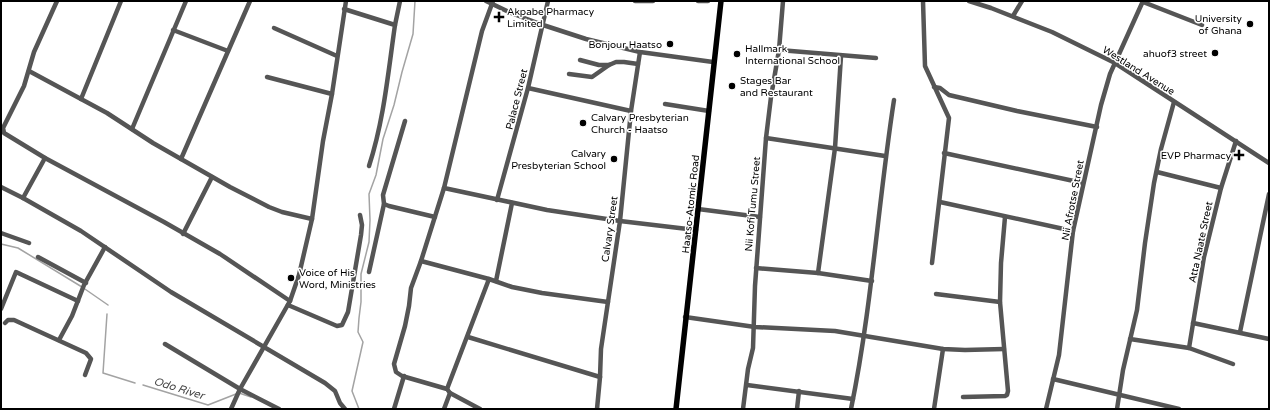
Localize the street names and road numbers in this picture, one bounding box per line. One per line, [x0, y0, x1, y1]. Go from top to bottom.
street label: Westland Avenue [1100, 44, 1177, 98]
street label: Palace Street [504, 67, 530, 131]
street label: Haatso-Atomic Road [680, 154, 702, 254]
street label: Nii Kofi Tumu Street [743, 156, 763, 252]
street label: Nii Afrotse Street [1059, 159, 1087, 241]
street label: Calvary Street [599, 195, 621, 263]
street label: Atta Naate Street [1186, 200, 1215, 284]

